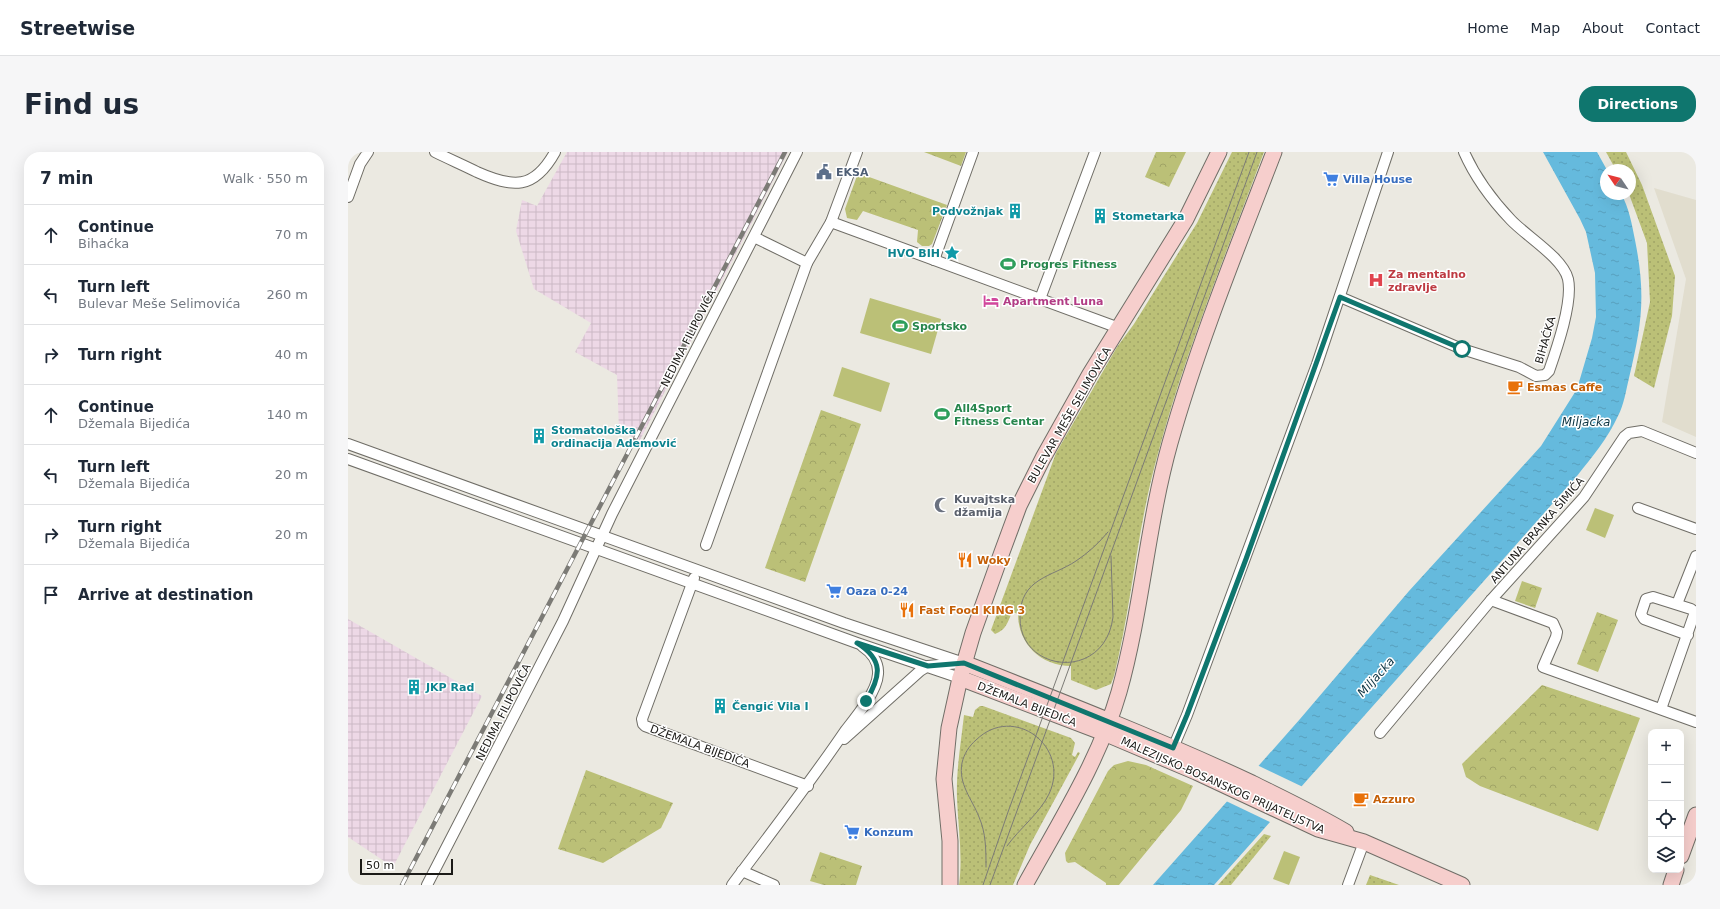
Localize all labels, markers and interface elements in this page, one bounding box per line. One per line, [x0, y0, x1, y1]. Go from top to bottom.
text: Streetwise [20, 17, 135, 39]
text: Home [1467, 20, 1509, 36]
text: Map [1531, 20, 1560, 36]
text: About [1582, 20, 1624, 36]
text: Contact [1646, 20, 1700, 36]
button: Directions [1579, 86, 1696, 122]
text: Find us [24, 88, 139, 121]
public building icon: EKSA [815, 163, 833, 181]
north arrow [1600, 164, 1636, 200]
place label: EKSA [836, 166, 869, 179]
text: 7 min [40, 168, 93, 188]
supermarket icon: Villa House [1322, 170, 1340, 188]
text: Walk · 550 m [223, 171, 308, 186]
place label: Villa House [1343, 173, 1413, 186]
building icon: Podvožnjak [1006, 202, 1024, 220]
place label: Podvožnjak [932, 205, 1004, 218]
building icon: Stometarka [1091, 207, 1109, 225]
place label: Stometarka [1112, 210, 1185, 223]
text: Continue [78, 218, 154, 236]
icon: ahead [40, 224, 62, 246]
text: 70 m [275, 227, 308, 242]
text: Bihaćka [78, 236, 129, 251]
place icon: HVO BIH [943, 244, 961, 262]
place label: HVO BIH [888, 247, 940, 260]
sports icon: Progres Fitness [999, 255, 1017, 273]
place label: Progres Fitness [1020, 258, 1118, 271]
place label: Za mentalno zdravlje [1388, 268, 1466, 294]
hospital icon: Za mentalno zdravlje [1367, 271, 1385, 289]
text: Turn left [78, 278, 150, 296]
icon: left [40, 284, 62, 306]
text: 260 m [266, 287, 308, 302]
street label: NEDIMA FILIPOVIĆA [658, 287, 719, 389]
hotel icon: Apartment Luna [982, 292, 1000, 310]
place label: Apartment Luna [1003, 295, 1103, 308]
text: Bulevar Meše Selimovića [78, 296, 241, 311]
street label: BIHAĆKA [1533, 315, 1559, 365]
sports icon: Sportsko [891, 317, 909, 335]
place label: Sportsko [912, 320, 968, 333]
route start [1453, 340, 1471, 358]
icon: right [40, 344, 62, 366]
street label: BULEVAR MEŠE SELIMOVIĆA [1025, 344, 1114, 486]
text: Turn right [78, 346, 162, 364]
text: 40 m [275, 347, 308, 362]
cafe icon: Esmas Caffe [1506, 378, 1524, 396]
place label: Esmas Caffe [1527, 381, 1602, 394]
text: Continue [78, 398, 154, 416]
place label: All4Sport Fitness Centar [954, 402, 1045, 428]
icon: ahead [40, 404, 62, 426]
sports icon: All4Sport Fitness Centar [933, 405, 951, 423]
text: 140 m [266, 407, 308, 422]
water label: Miljacka [1562, 415, 1610, 429]
text: Džemala Bijedića [78, 416, 190, 431]
place label: Stomatološka ordinacija Ademović [551, 424, 677, 450]
building icon: Stomatološka ordinacija Ademović [530, 427, 548, 445]
text: Turn left [78, 458, 150, 476]
icon: left [40, 464, 62, 486]
text: 20 m [275, 467, 308, 482]
street label: ANTUNA BRANKA ŠIMIĆA [1488, 474, 1587, 586]
text: Džemala Bijedića [78, 476, 190, 491]
place label: Kuvajtska džamija [954, 493, 1015, 519]
mosque icon: Kuvajtska džamija [933, 496, 951, 514]
text: Turn right [78, 518, 162, 536]
icon: right [40, 524, 62, 546]
text: 20 m [275, 527, 308, 542]
text: Džemala Bijedića [78, 536, 190, 551]
restaurant icon: Woky [956, 551, 974, 569]
place label: Woky [977, 554, 1011, 567]
supermarket icon: Oaza 0-24 [825, 582, 843, 600]
icon: arrive [40, 584, 62, 606]
place label: Oaza 0-24 [846, 585, 908, 598]
text: Arrive at destination [78, 586, 253, 604]
restaurant icon: Fast Food KING 3 [898, 601, 916, 619]
place label: Fast Food KING 3 [919, 604, 1025, 617]
water label: Miljacka [1355, 654, 1397, 700]
street label: NEDIMA FILIPOVIĆA [473, 661, 534, 763]
building icon: JKP Rad [405, 678, 423, 696]
street label: DŽEMALA BIJEDIĆA [975, 680, 1079, 730]
place label: JKP Rad [425, 681, 474, 694]
route end [857, 692, 875, 710]
building icon: Čengić Vila I [711, 697, 729, 715]
place label: Čengić Vila I [732, 700, 809, 713]
street label: DŽEMALA BIJEDIĆA [648, 722, 752, 771]
map controls [1648, 729, 1684, 873]
button: + [1648, 729, 1684, 765]
street label: MALEZIJSKO-BOSANSKOG PRIJATELJSTVA [1119, 734, 1327, 837]
button: − [1648, 765, 1684, 801]
cafe icon: Azzuro [1352, 790, 1370, 808]
place label: Azzuro [1373, 793, 1416, 806]
button: locate [1648, 801, 1684, 837]
supermarket icon: Konzum [843, 823, 861, 841]
place label: Konzum [864, 826, 913, 839]
button: layers [1648, 837, 1684, 873]
scale bar [360, 857, 453, 876]
text: 50 m [366, 859, 394, 872]

